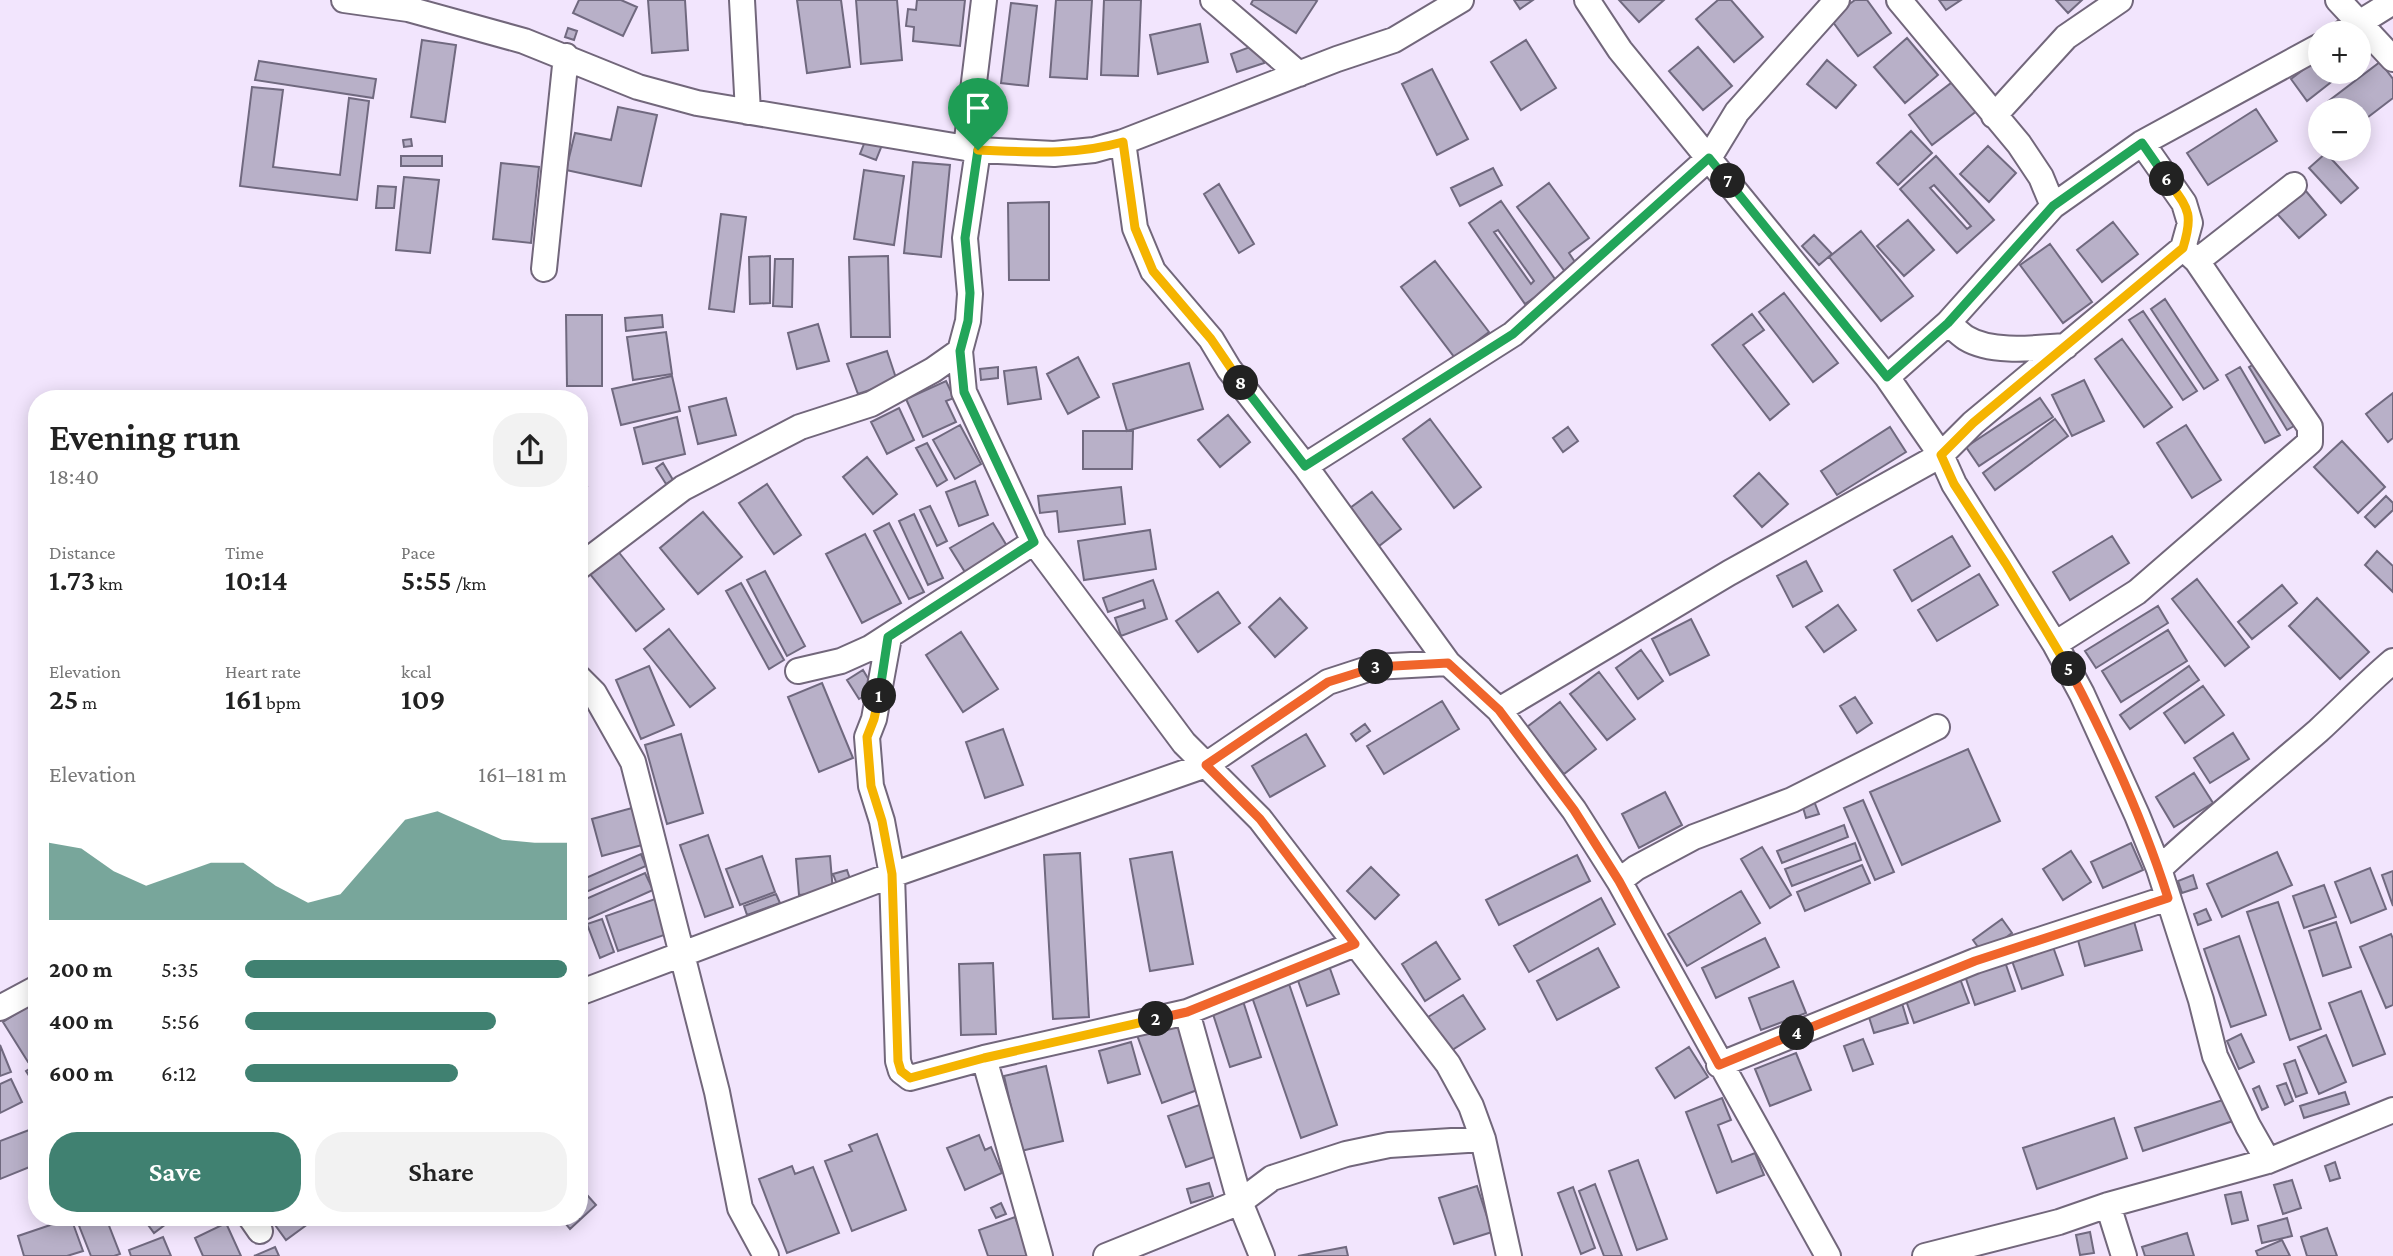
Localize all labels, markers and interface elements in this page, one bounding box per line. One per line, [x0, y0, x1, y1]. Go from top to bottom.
map controls [2308, 21, 2371, 161]
button: + [2308, 21, 2371, 84]
pin [948, 78, 1008, 150]
icon: arrive [959, 89, 997, 127]
button: − [2308, 98, 2371, 161]
pin: 6 [2150, 162, 2184, 196]
pin: 7 [1710, 164, 1746, 198]
text: 6 [2161, 168, 2172, 189]
text: 7 [1723, 170, 1732, 191]
pin: 8 [1224, 366, 1258, 400]
text: 8 [1235, 372, 1246, 393]
button: share [493, 413, 567, 487]
text: Evening run [49, 416, 240, 458]
text: 18:40 [49, 463, 99, 489]
text: Distance [49, 542, 115, 563]
text: Time [225, 542, 264, 563]
text: Pace [401, 542, 435, 563]
text: 1.73 [49, 563, 95, 596]
text: 10:14 [225, 563, 288, 596]
text: 5:55 [401, 563, 452, 596]
text: km [95, 573, 123, 594]
text: /km [452, 573, 487, 594]
pin: 3 [1358, 650, 1394, 684]
pin: 5 [2052, 652, 2086, 686]
text: 3 [1371, 656, 1380, 677]
text: 5 [2064, 658, 2073, 679]
text: Elevation [49, 661, 121, 682]
text: Heart rate [225, 661, 301, 682]
text: kcal [401, 661, 432, 682]
pin: 1 [862, 678, 896, 714]
text: 25 [49, 682, 78, 715]
text: 161 [225, 682, 262, 715]
text: 109 [401, 682, 445, 715]
text: 1 [875, 685, 882, 706]
text: m [78, 692, 97, 713]
text: bpm [262, 692, 301, 713]
text: Elevation [49, 761, 136, 787]
text: 161–181 m [478, 761, 567, 787]
text: 200 m [49, 956, 113, 982]
text: 5:35 [161, 956, 199, 982]
pin: 2 [1138, 1002, 1174, 1036]
text: 400 m [49, 1008, 113, 1034]
text: 5:56 [161, 1008, 200, 1034]
text: 2 [1151, 1008, 1160, 1029]
pin: 4 [1780, 1016, 1814, 1050]
text: 4 [1791, 1022, 1802, 1043]
text: 600 m [49, 1060, 113, 1086]
text: 6:12 [161, 1060, 197, 1086]
button: Save [49, 1132, 301, 1212]
button: Share [315, 1132, 567, 1212]

